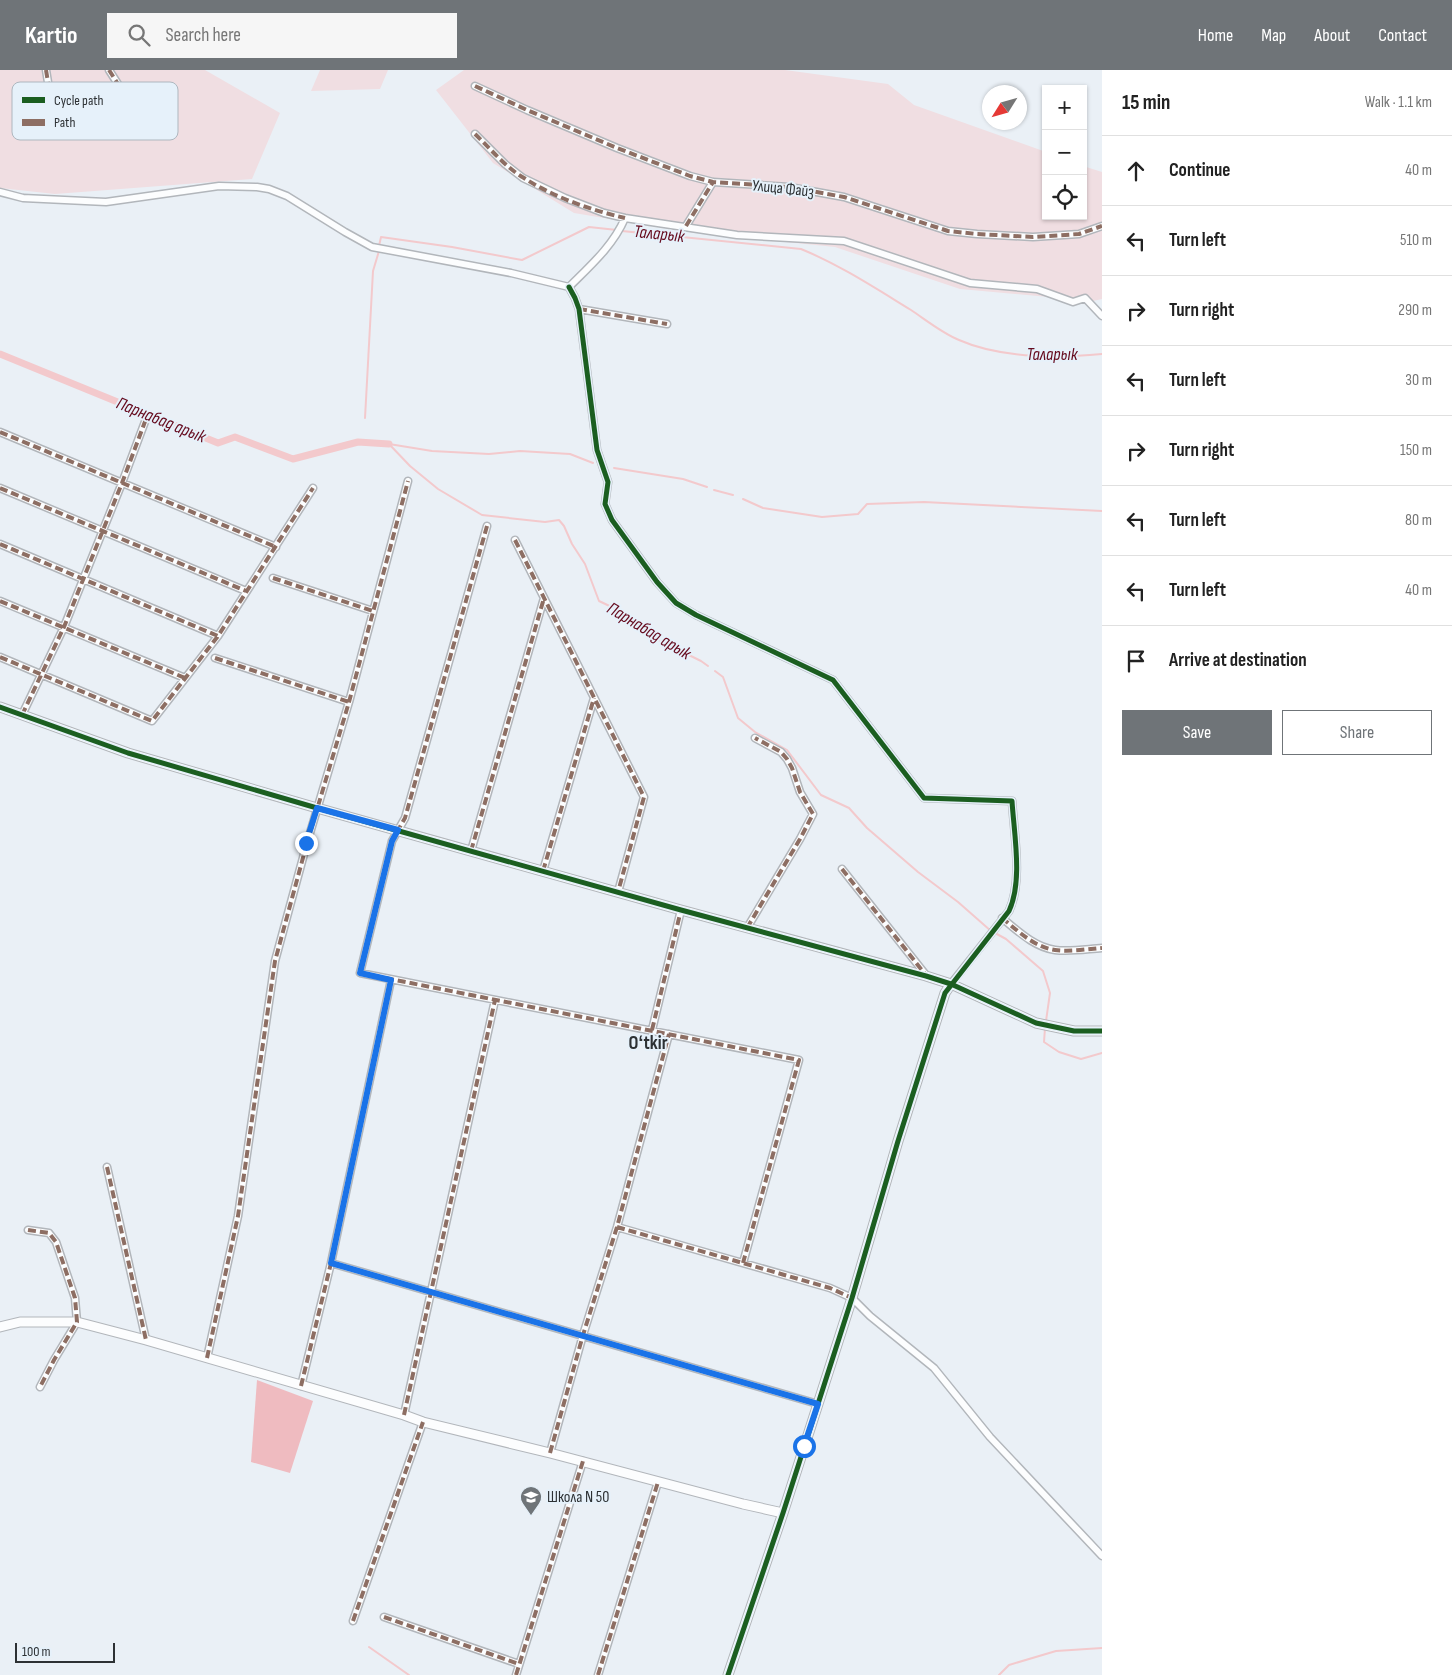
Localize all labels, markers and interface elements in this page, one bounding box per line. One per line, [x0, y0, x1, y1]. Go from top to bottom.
search box [107, 13, 457, 58]
text: Kartio [25, 21, 77, 50]
icon: search [125, 21, 153, 49]
text: Search here [165, 24, 241, 47]
text: Home [1198, 25, 1233, 46]
text: Map [1261, 25, 1286, 46]
text: About [1314, 25, 1350, 46]
text: Contact [1378, 25, 1427, 46]
legend [12, 82, 178, 140]
north arrow [982, 85, 1027, 130]
map controls [1042, 85, 1087, 220]
button: + [1042, 85, 1087, 130]
text: 15 min [1122, 90, 1170, 115]
text: Cycle path [54, 92, 104, 109]
text: Walk · 1.1 km [1365, 93, 1432, 112]
text: Path [54, 114, 75, 131]
button: − [1042, 130, 1087, 175]
icon: ahead [1122, 157, 1150, 185]
text: Continue [1169, 159, 1230, 182]
text: 40 m [1405, 161, 1432, 180]
button: locate [1042, 175, 1087, 220]
street label: Улица Файз [751, 176, 815, 202]
water label: Таларык [633, 221, 687, 247]
icon: left [1122, 227, 1150, 255]
text: Turn left [1169, 229, 1226, 252]
text: 510 m [1400, 231, 1432, 250]
icon: right [1122, 297, 1150, 325]
text: Turn right [1169, 299, 1234, 322]
text: 290 m [1398, 301, 1432, 320]
water label: Таларык [1027, 344, 1079, 365]
icon: left [1122, 367, 1150, 395]
text: Turn left [1169, 369, 1226, 392]
text: 30 m [1405, 371, 1432, 390]
water label: Парнабад арык [113, 393, 210, 448]
icon: right [1122, 437, 1150, 465]
text: Turn right [1169, 439, 1234, 462]
text: 150 m [1400, 441, 1432, 460]
icon: left [1122, 507, 1150, 535]
text: Turn left [1169, 509, 1226, 532]
text: 80 m [1405, 511, 1432, 530]
icon: left [1122, 577, 1150, 605]
text: Turn left [1169, 579, 1226, 602]
text: 40 m [1405, 581, 1432, 600]
water label: Парнабад арык [603, 598, 696, 665]
icon: arrive [1122, 647, 1150, 675]
text: Arrive at destination [1169, 649, 1307, 672]
button: Save [1122, 710, 1272, 755]
button: Share [1282, 710, 1432, 755]
route end [295, 832, 318, 855]
district label: Oʻtkir [628, 1032, 668, 1055]
route start [793, 1435, 816, 1458]
school or university icon: Школа N 50 [519, 1485, 543, 1516]
place label: Школа N 50 [547, 1488, 609, 1507]
scale bar [15, 1640, 115, 1663]
text: 100 m [22, 1643, 51, 1660]

